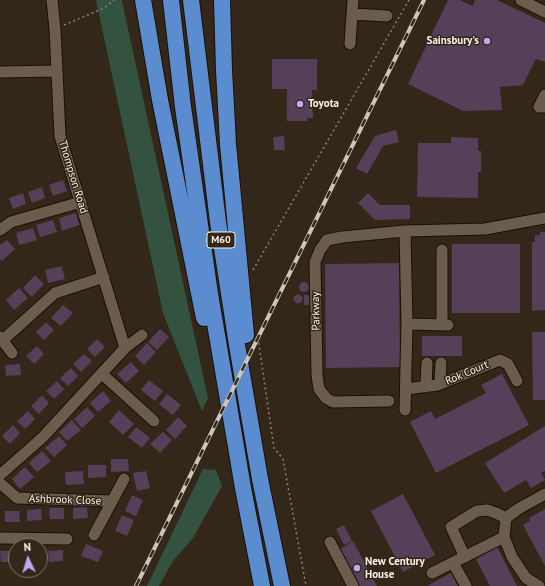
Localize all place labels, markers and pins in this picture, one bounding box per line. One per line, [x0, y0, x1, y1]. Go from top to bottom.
place label: Sainsbury's [427, 34, 479, 48]
marker: Sainsbury's [482, 36, 492, 46]
place label: Toyota [308, 97, 339, 111]
marker: Toyota [295, 99, 305, 109]
place label: New Century House [365, 555, 425, 581]
marker: New Century House [352, 563, 362, 573]

